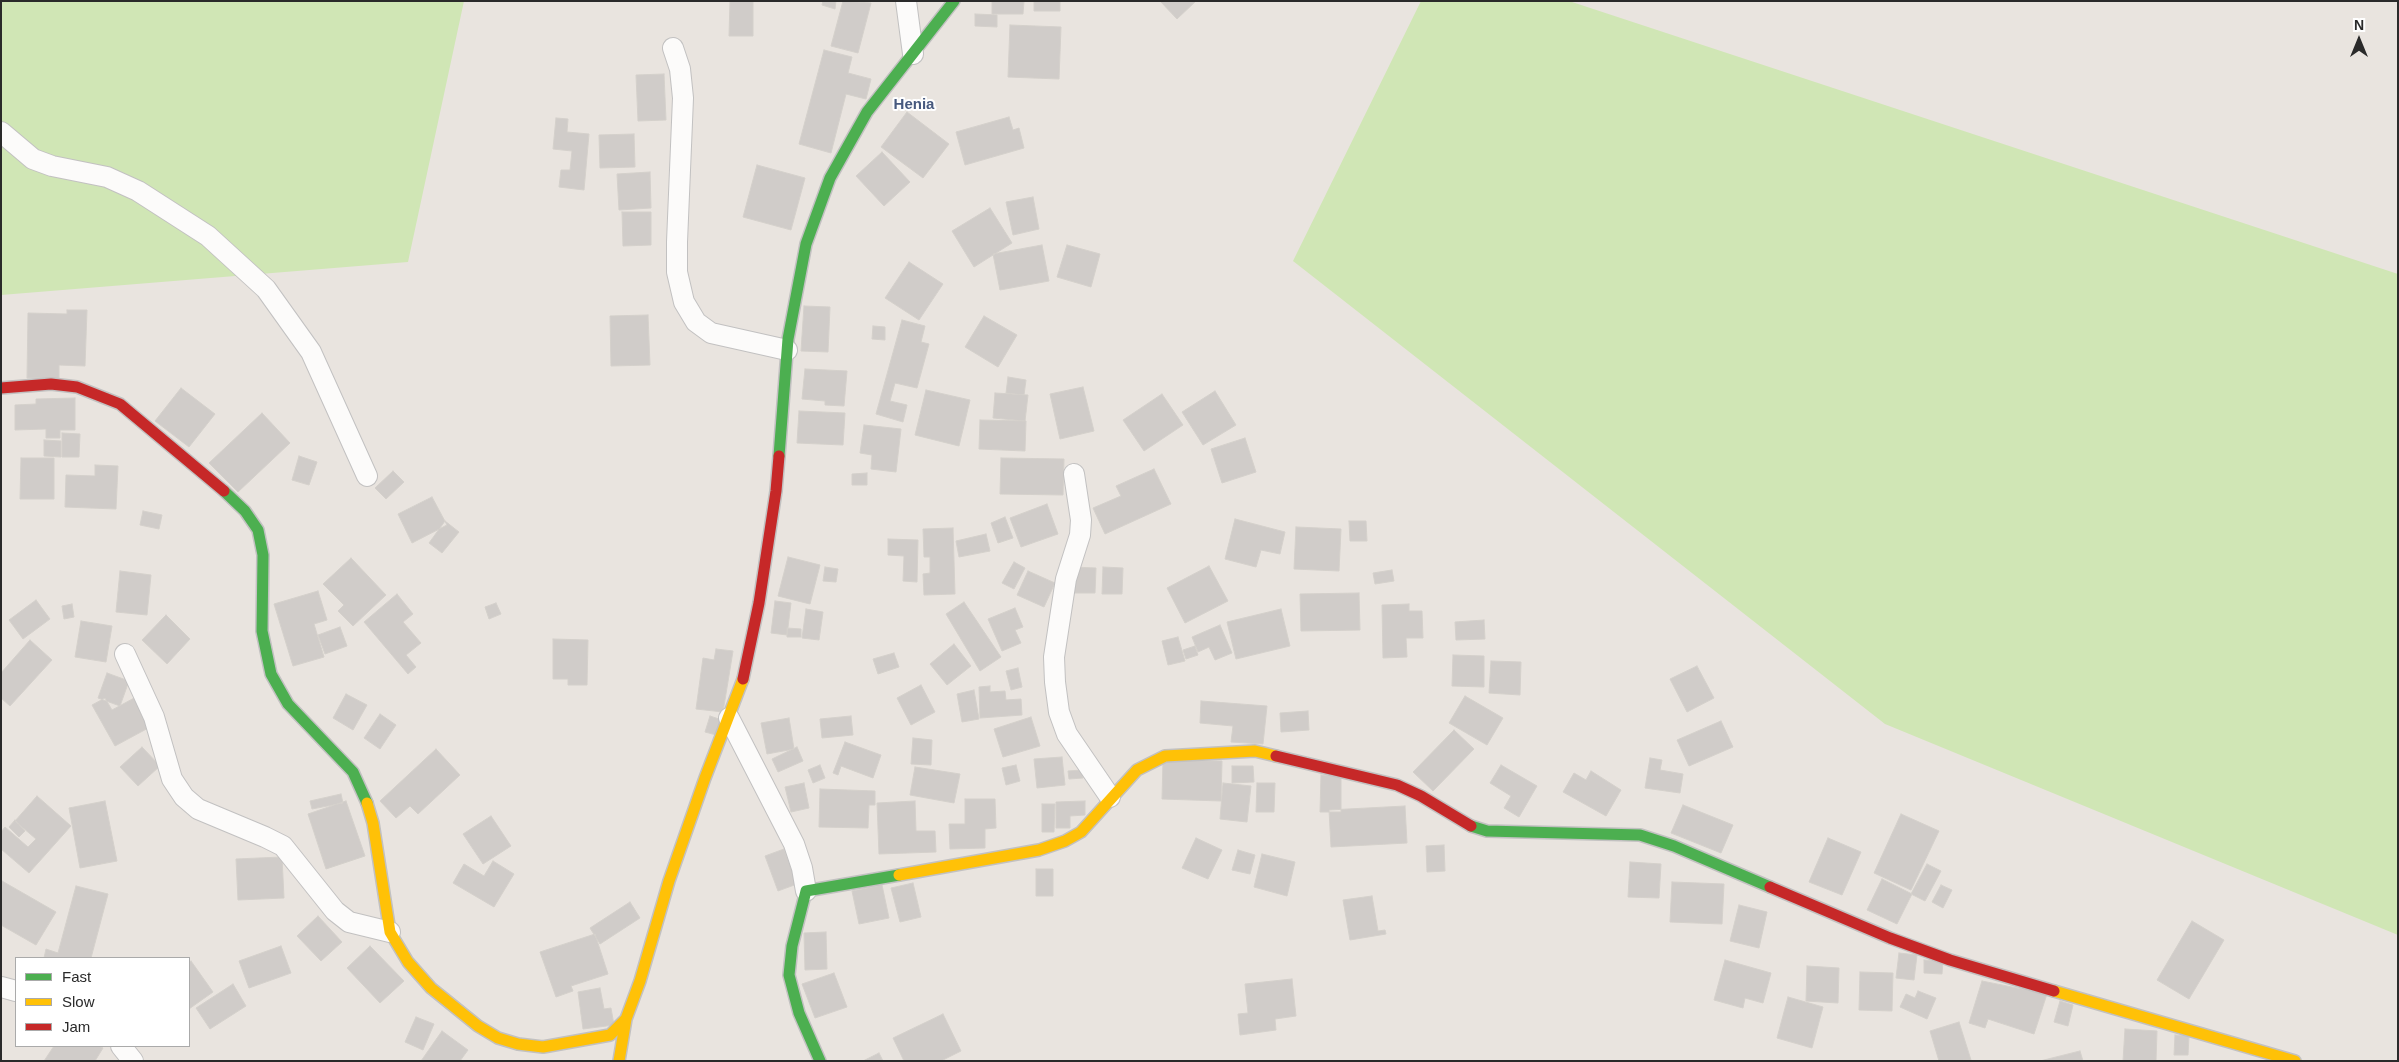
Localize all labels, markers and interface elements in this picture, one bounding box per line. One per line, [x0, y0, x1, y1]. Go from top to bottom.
north arrow [2334, 15, 2384, 65]
text: N [2354, 17, 2364, 33]
district label: Henia [894, 96, 934, 114]
legend [15, 957, 190, 1047]
text: Fast [62, 968, 91, 985]
text: Slow [62, 993, 95, 1010]
text: Jam [62, 1018, 90, 1035]

